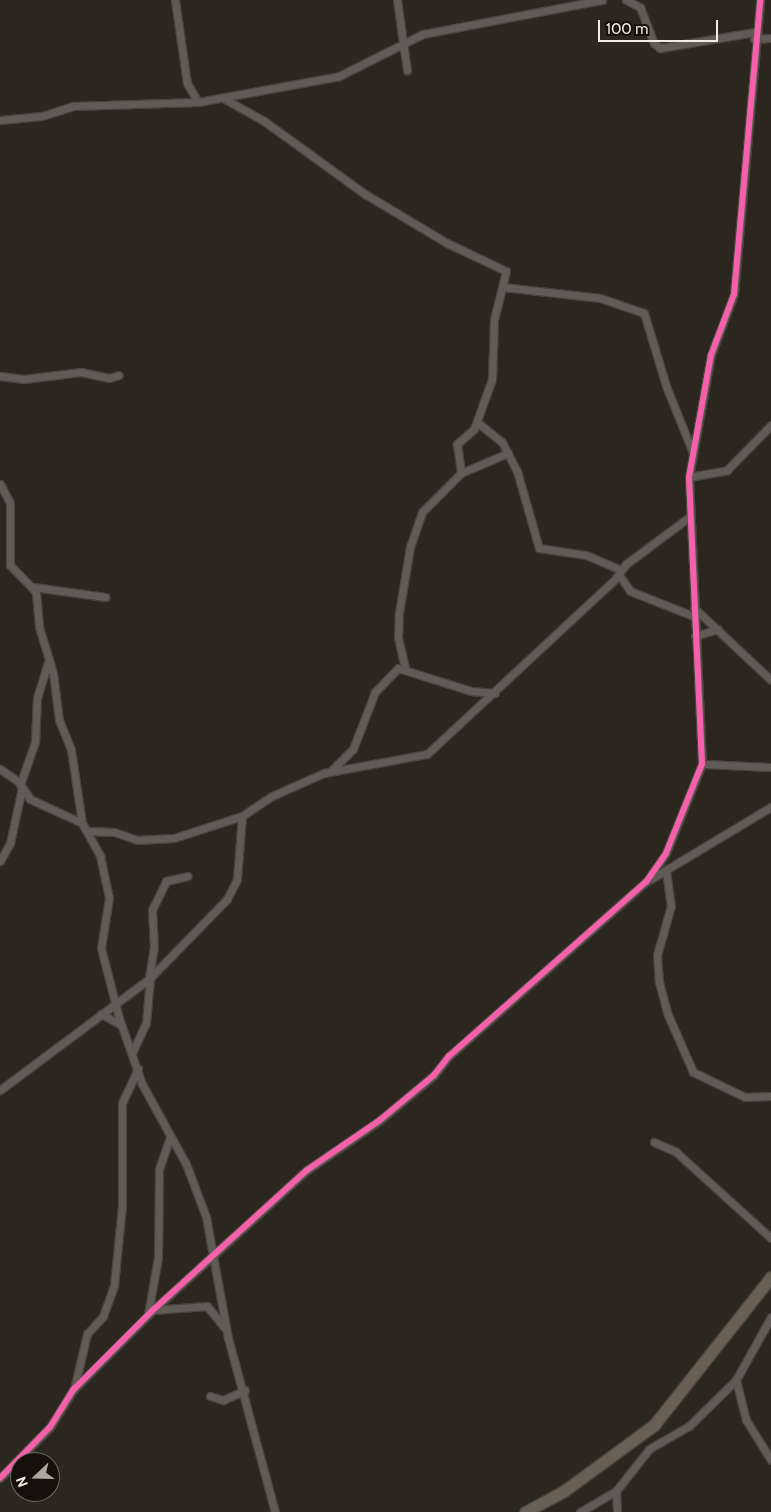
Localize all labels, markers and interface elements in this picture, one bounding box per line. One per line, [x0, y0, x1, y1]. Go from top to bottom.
scale bar [601, 10, 721, 42]
text: 100 m [606, 20, 648, 38]
north arrow [10, 1452, 60, 1502]
text: N [12, 1474, 32, 1490]

